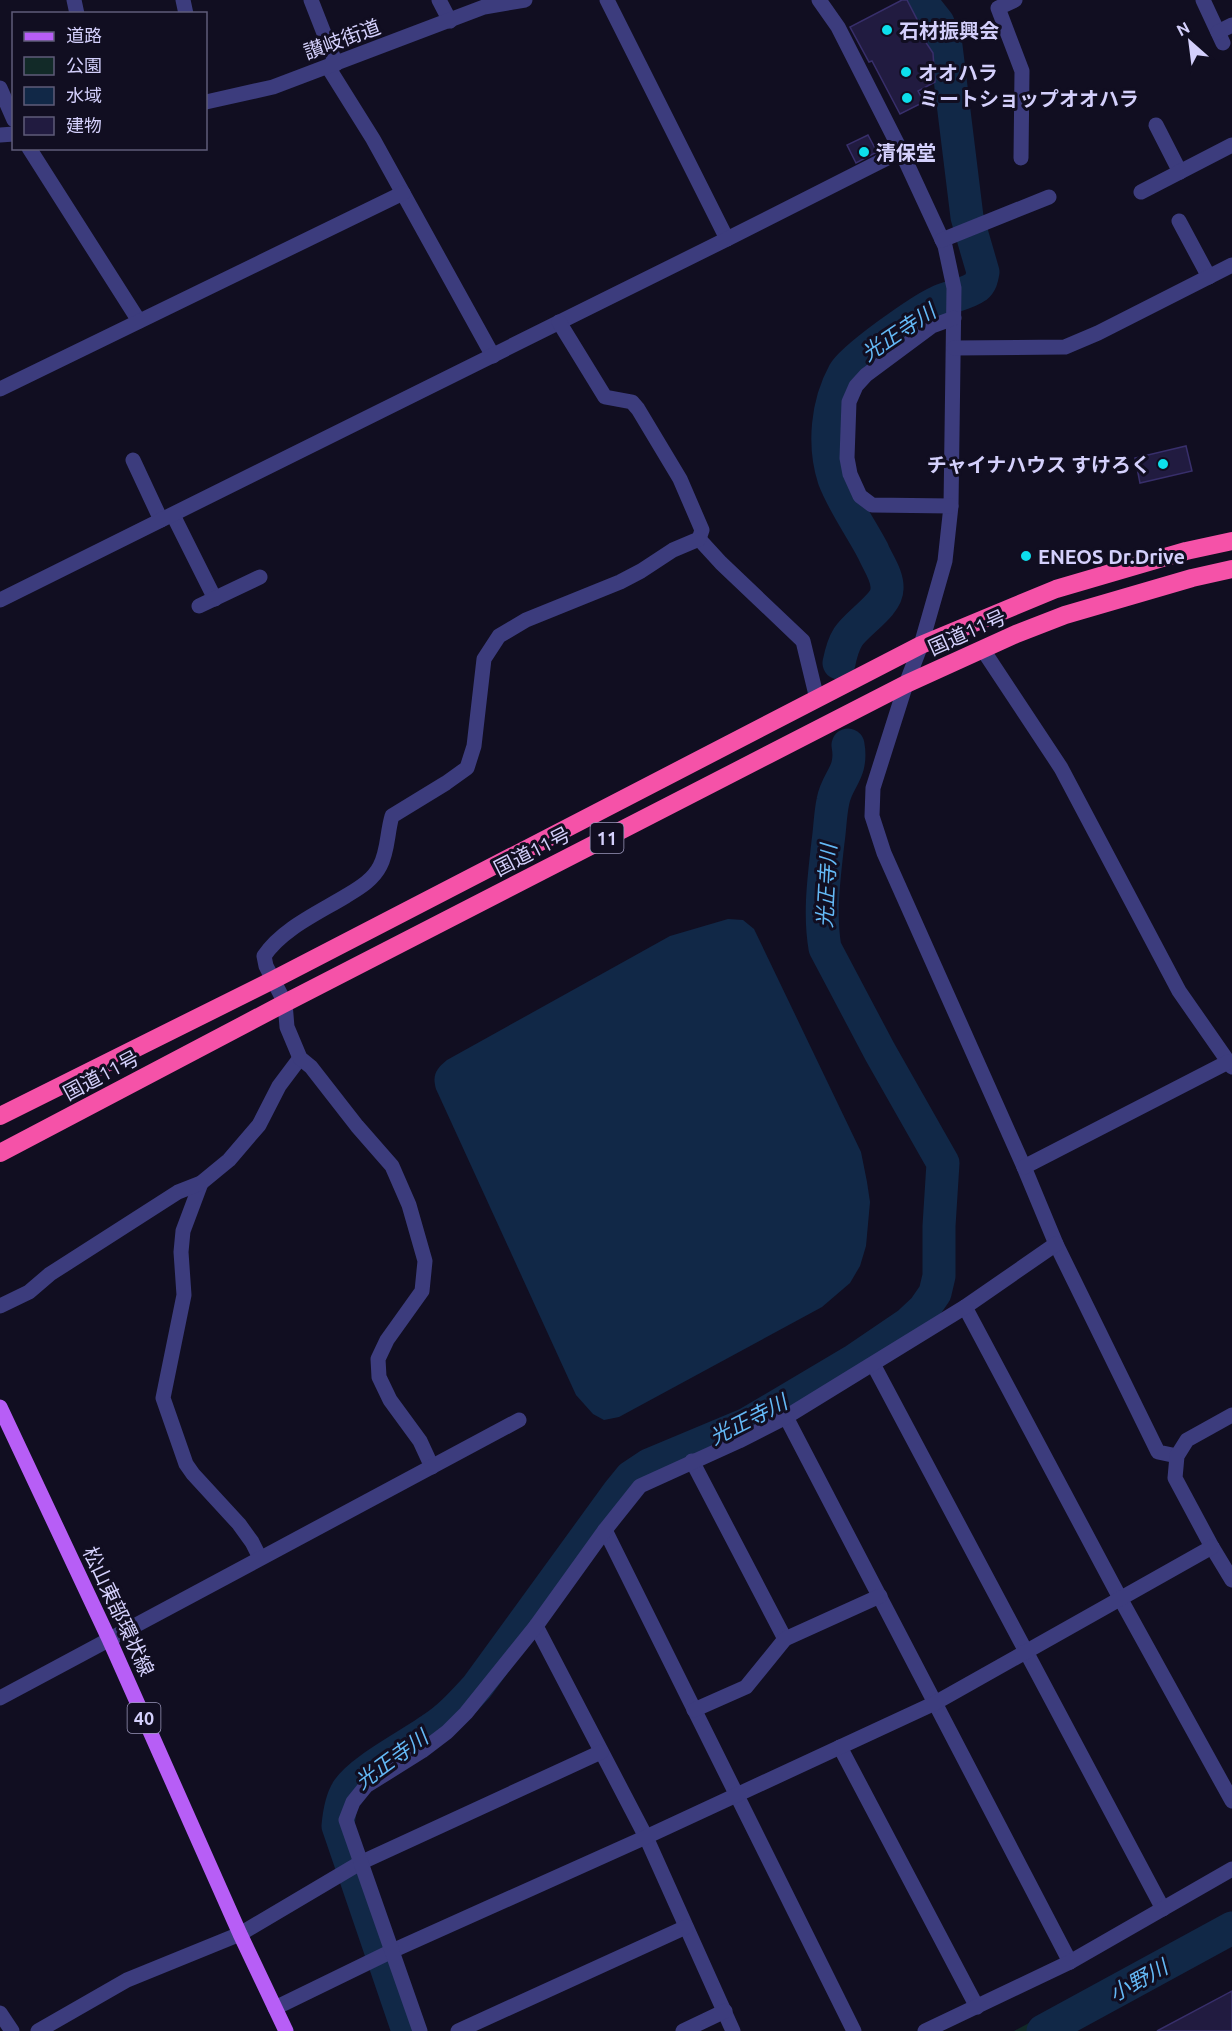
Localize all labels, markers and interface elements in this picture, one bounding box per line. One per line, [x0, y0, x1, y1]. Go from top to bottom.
legend [12, 12, 207, 150]
north arrow [1160, 12, 1220, 72]
street label: 讃岐街道 [300, 15, 384, 63]
text: N [1173, 18, 1192, 40]
place label: 石材振興会 [899, 19, 999, 42]
marker: 石材振興会 [880, 23, 894, 37]
text: 道路 [66, 25, 102, 45]
text: 公園 [66, 55, 102, 75]
place label: オオハラ [918, 61, 998, 84]
marker: オオハラ [899, 65, 913, 79]
text: 水域 [66, 85, 102, 105]
place label: ミートショップオオハラ [919, 87, 1139, 110]
marker: ミートショップオオハラ [900, 91, 914, 105]
text: 建物 [66, 115, 102, 135]
place label: 清保堂 [876, 141, 936, 164]
marker: 清保堂 [857, 145, 871, 159]
water label: 光正寺川 [856, 297, 941, 365]
place label: チャイナハウス すけろく [927, 453, 1151, 476]
marker: チャイナハウス すけろく [1156, 457, 1170, 471]
place label: ENEOS Dr.Drive [1038, 545, 1185, 568]
marker: ENEOS Dr.Drive [1019, 549, 1033, 563]
street label: 国道11号 [925, 605, 1009, 659]
street label: 国道11号 [490, 822, 574, 880]
road number: 11 [590, 823, 624, 853]
water label: 光正寺川 [812, 841, 840, 929]
street label: 国道11号 [59, 1045, 143, 1105]
water label: 光正寺川 [705, 1388, 793, 1449]
street label: 松山東部環状線 [79, 1543, 159, 1679]
road number: 40 [128, 1703, 160, 1733]
water label: 光正寺川 [350, 1723, 434, 1793]
water label: 小野川 [1105, 1953, 1173, 2006]

